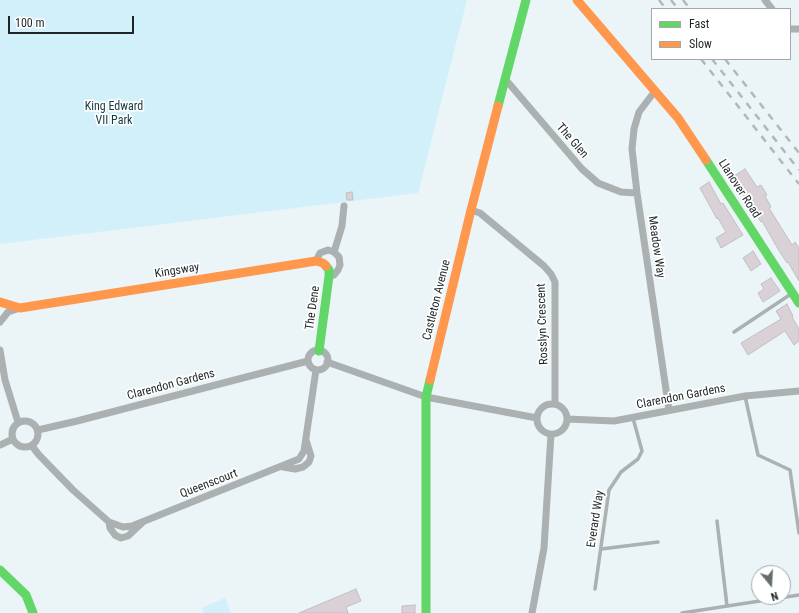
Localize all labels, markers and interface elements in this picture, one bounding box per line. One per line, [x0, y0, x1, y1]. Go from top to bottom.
scale bar [10, 8, 136, 34]
legend [651, 8, 791, 60]
text: 100 m [15, 16, 45, 30]
text: Fast [689, 17, 709, 31]
text: Slow [689, 37, 712, 51]
park label: King Edward VII Park [85, 100, 143, 128]
street label: The Glen [553, 121, 591, 161]
street label: Llanover Road [715, 157, 763, 221]
street label: Meadow Way [645, 215, 667, 279]
street label: Castleton Avenue [420, 258, 454, 342]
street label: Kingsway [154, 260, 200, 282]
street label: Rosslyn Crescent [534, 283, 552, 365]
street label: The Dene [303, 285, 323, 331]
street label: Clarendon Gardens [126, 366, 216, 404]
street label: Clarendon Gardens [635, 381, 727, 413]
street label: Queenscourt [178, 466, 240, 502]
street label: Everard Way [584, 489, 608, 549]
north arrow [751, 565, 791, 605]
text: N [769, 589, 780, 603]

